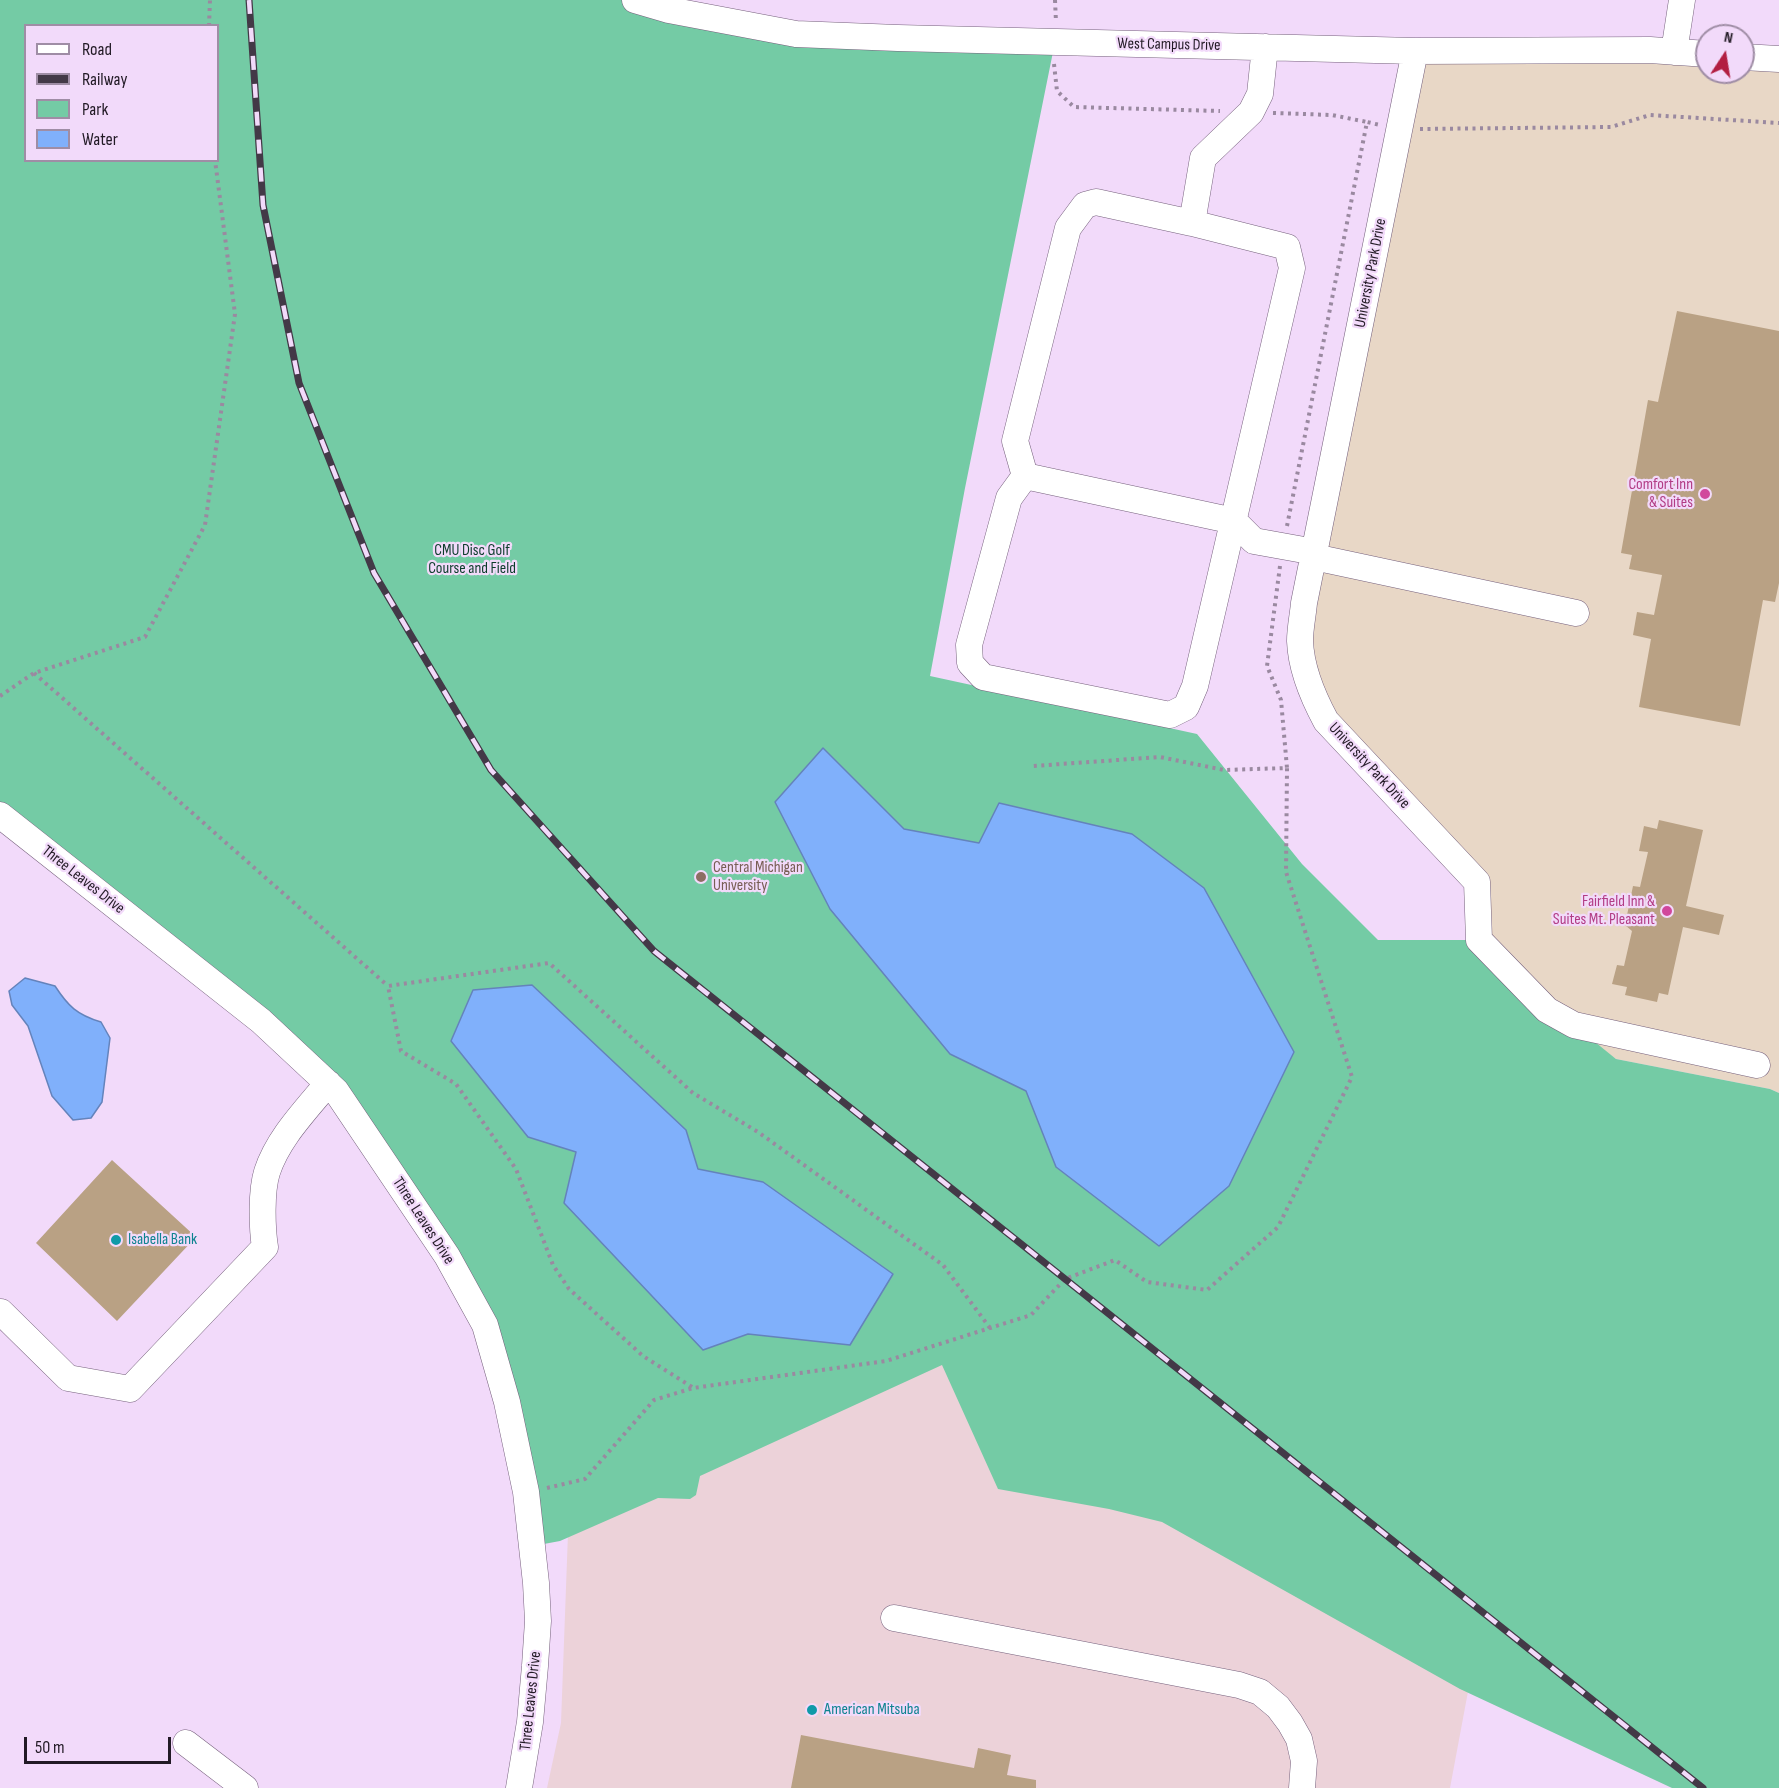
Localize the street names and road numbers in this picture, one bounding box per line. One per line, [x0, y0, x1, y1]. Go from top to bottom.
street label: West Campus Drive [1117, 35, 1221, 55]
street label: University Park Drive [1351, 217, 1391, 329]
street label: University Park Drive [1324, 719, 1414, 813]
street label: Three Leaves Drive [38, 842, 128, 918]
street label: Three Leaves Drive [388, 1174, 458, 1268]
street label: Three Leaves Drive [516, 1650, 546, 1752]

